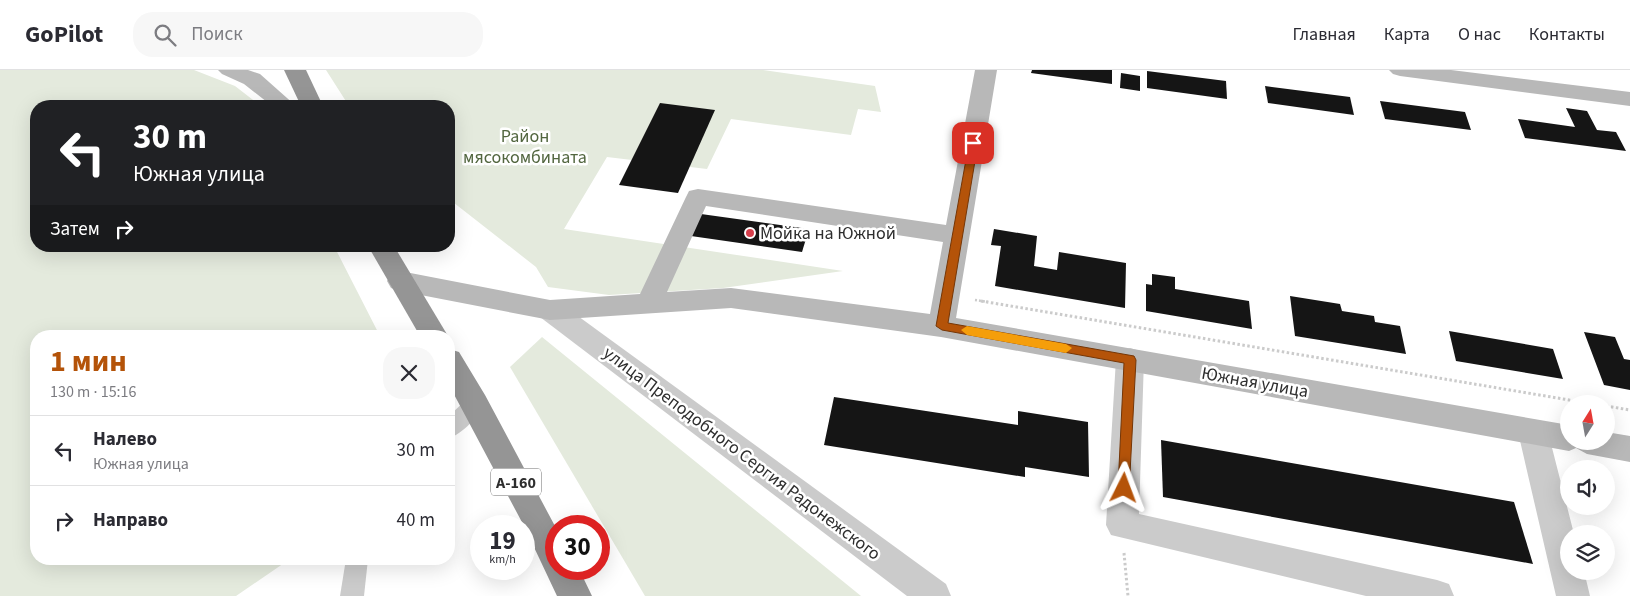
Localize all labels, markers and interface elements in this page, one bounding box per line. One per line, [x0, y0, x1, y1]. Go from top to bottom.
search box [133, 12, 483, 57]
text: GoPilot [25, 17, 103, 52]
icon: search [151, 21, 179, 49]
text: Поиск [191, 21, 243, 48]
text: Главная [1293, 22, 1356, 47]
text: Карта [1384, 22, 1430, 47]
text: О нас [1458, 22, 1501, 47]
text: Контакты [1529, 22, 1605, 47]
text: 30 m [133, 112, 207, 162]
icon: left [50, 120, 115, 185]
pin [952, 122, 994, 164]
park label: Район мясокомбината [463, 124, 587, 170]
icon: arrive [959, 129, 987, 157]
text: Южная улица [133, 158, 265, 190]
icon: right [110, 215, 138, 243]
text: Затем [50, 216, 100, 243]
place label: Мойка на Южной [760, 221, 896, 246]
marker: Мойка на Южной [744, 227, 756, 239]
text: 1 мин [50, 340, 127, 383]
street label: улица Преподобного Сергия Радонежского [598, 341, 886, 566]
button: close [383, 347, 435, 399]
street label: Южная улица [1200, 361, 1310, 404]
text: 130 m · 15:16 [50, 381, 137, 403]
north arrow [1560, 395, 1615, 450]
map controls [1560, 395, 1615, 580]
text: Налево [93, 426, 157, 453]
icon: left [50, 437, 78, 465]
text: 30 m [397, 437, 435, 464]
text: Южная улица [93, 453, 189, 475]
button: sound [1560, 460, 1615, 515]
position arrow [1097, 461, 1149, 513]
road number: А-160 [491, 468, 541, 496]
icon: right [50, 507, 78, 535]
text: Направо [93, 507, 168, 534]
text: 40 m [397, 507, 435, 534]
speed limit sign: 30 [545, 515, 610, 580]
text: 19 [489, 523, 516, 559]
button: layers [1560, 525, 1615, 580]
text: km/h [489, 551, 516, 568]

